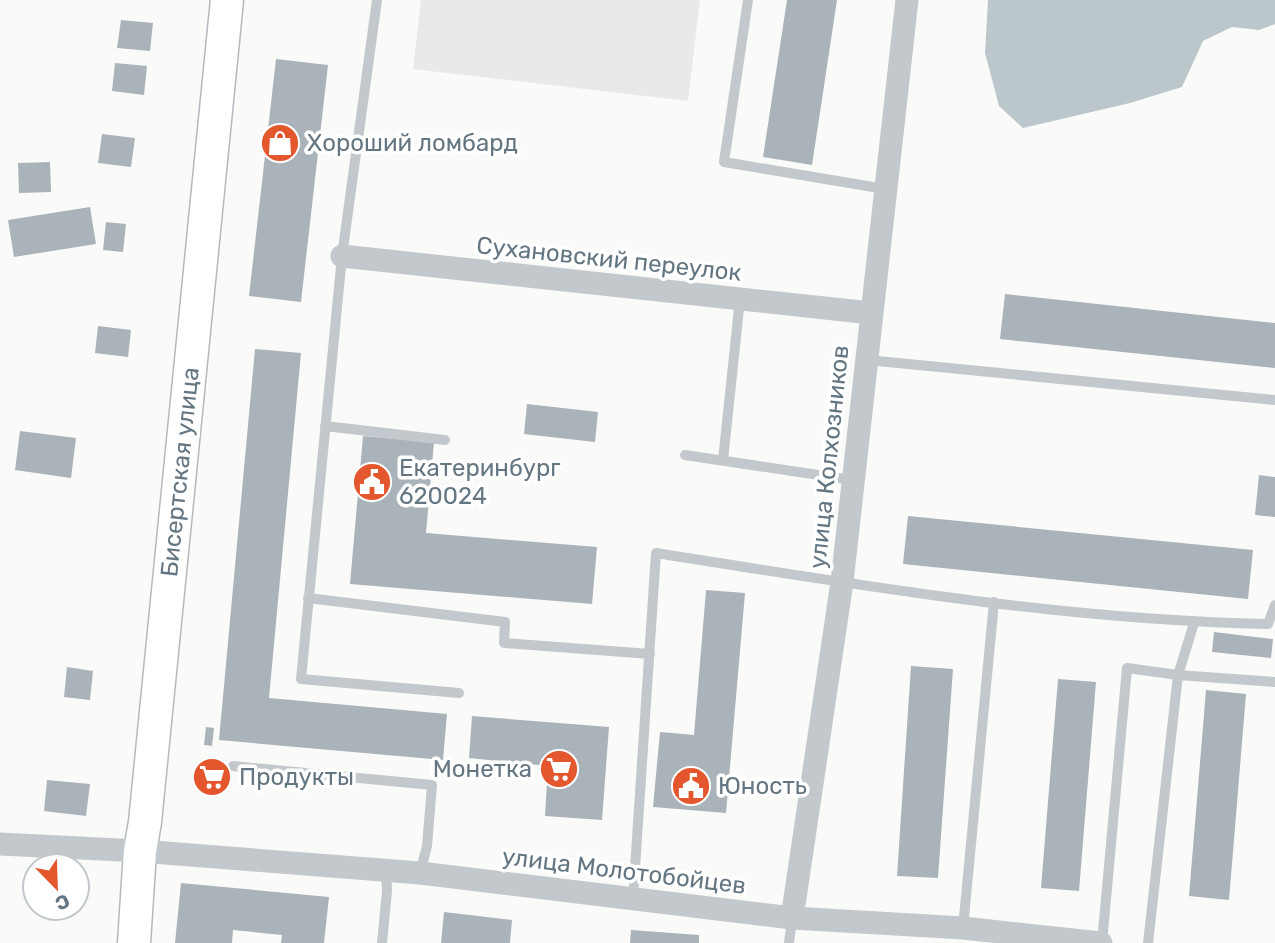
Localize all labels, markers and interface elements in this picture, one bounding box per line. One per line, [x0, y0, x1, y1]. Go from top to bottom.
shop icon: Хороший ломбард [259, 122, 301, 164]
place label: Хороший ломбард [307, 129, 518, 157]
street label: Сухановский переулок [475, 231, 743, 287]
street label: улица Колхозников [803, 344, 855, 570]
street label: Бисертская улица [155, 366, 205, 578]
place label: Екатеринбург 620024 [399, 454, 561, 510]
public building icon: Екатеринбург 620024 [351, 461, 393, 503]
supermarket icon: Монетка [538, 748, 580, 790]
place label: Монетка [433, 755, 532, 783]
supermarket icon: Продукты [191, 756, 233, 798]
place label: Продукты [239, 763, 354, 791]
public building icon: Юность [670, 765, 712, 807]
place label: Юность [718, 772, 807, 800]
street label: улица Молотобойцев [501, 842, 747, 900]
north arrow [21, 852, 91, 922]
text: С [52, 889, 73, 915]

